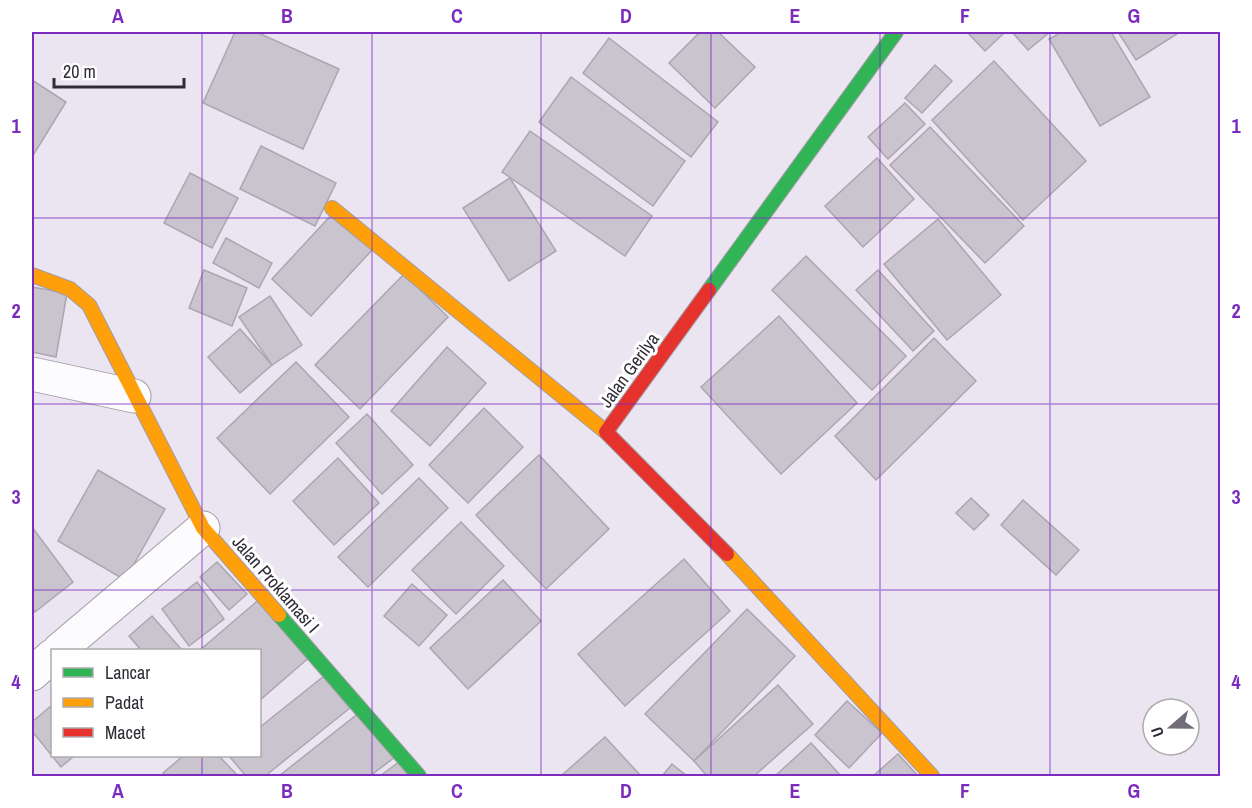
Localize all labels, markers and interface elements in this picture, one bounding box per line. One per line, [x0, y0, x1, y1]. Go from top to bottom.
text: A [112, 2, 124, 29]
text: B [281, 2, 293, 29]
text: C [451, 2, 463, 29]
text: D [620, 2, 632, 29]
text: E [790, 2, 801, 29]
text: F [960, 2, 970, 29]
text: G [1128, 2, 1140, 29]
scale bar [54, 51, 184, 89]
text: 20 m [63, 59, 96, 84]
text: 1 [11, 112, 21, 139]
text: 1 [1231, 112, 1241, 139]
text: 2 [11, 297, 21, 324]
text: 2 [1231, 297, 1241, 324]
street label: Jalan Gerilya [593, 327, 665, 413]
text: 3 [11, 483, 21, 510]
text: 3 [1231, 483, 1241, 510]
street label: Jalan Proklamasi I [227, 530, 325, 638]
legend [51, 649, 261, 757]
text: Lancar [105, 660, 150, 685]
text: 4 [11, 668, 21, 695]
text: 4 [1231, 668, 1241, 695]
text: Padat [105, 690, 144, 715]
north arrow [1141, 697, 1201, 757]
text: Macet [105, 720, 145, 745]
text: U [1145, 724, 1169, 740]
text: A [112, 777, 124, 804]
text: B [281, 777, 293, 804]
text: C [451, 777, 463, 804]
text: D [620, 777, 632, 804]
text: E [790, 777, 801, 804]
text: F [960, 777, 970, 804]
text: G [1128, 777, 1140, 804]

